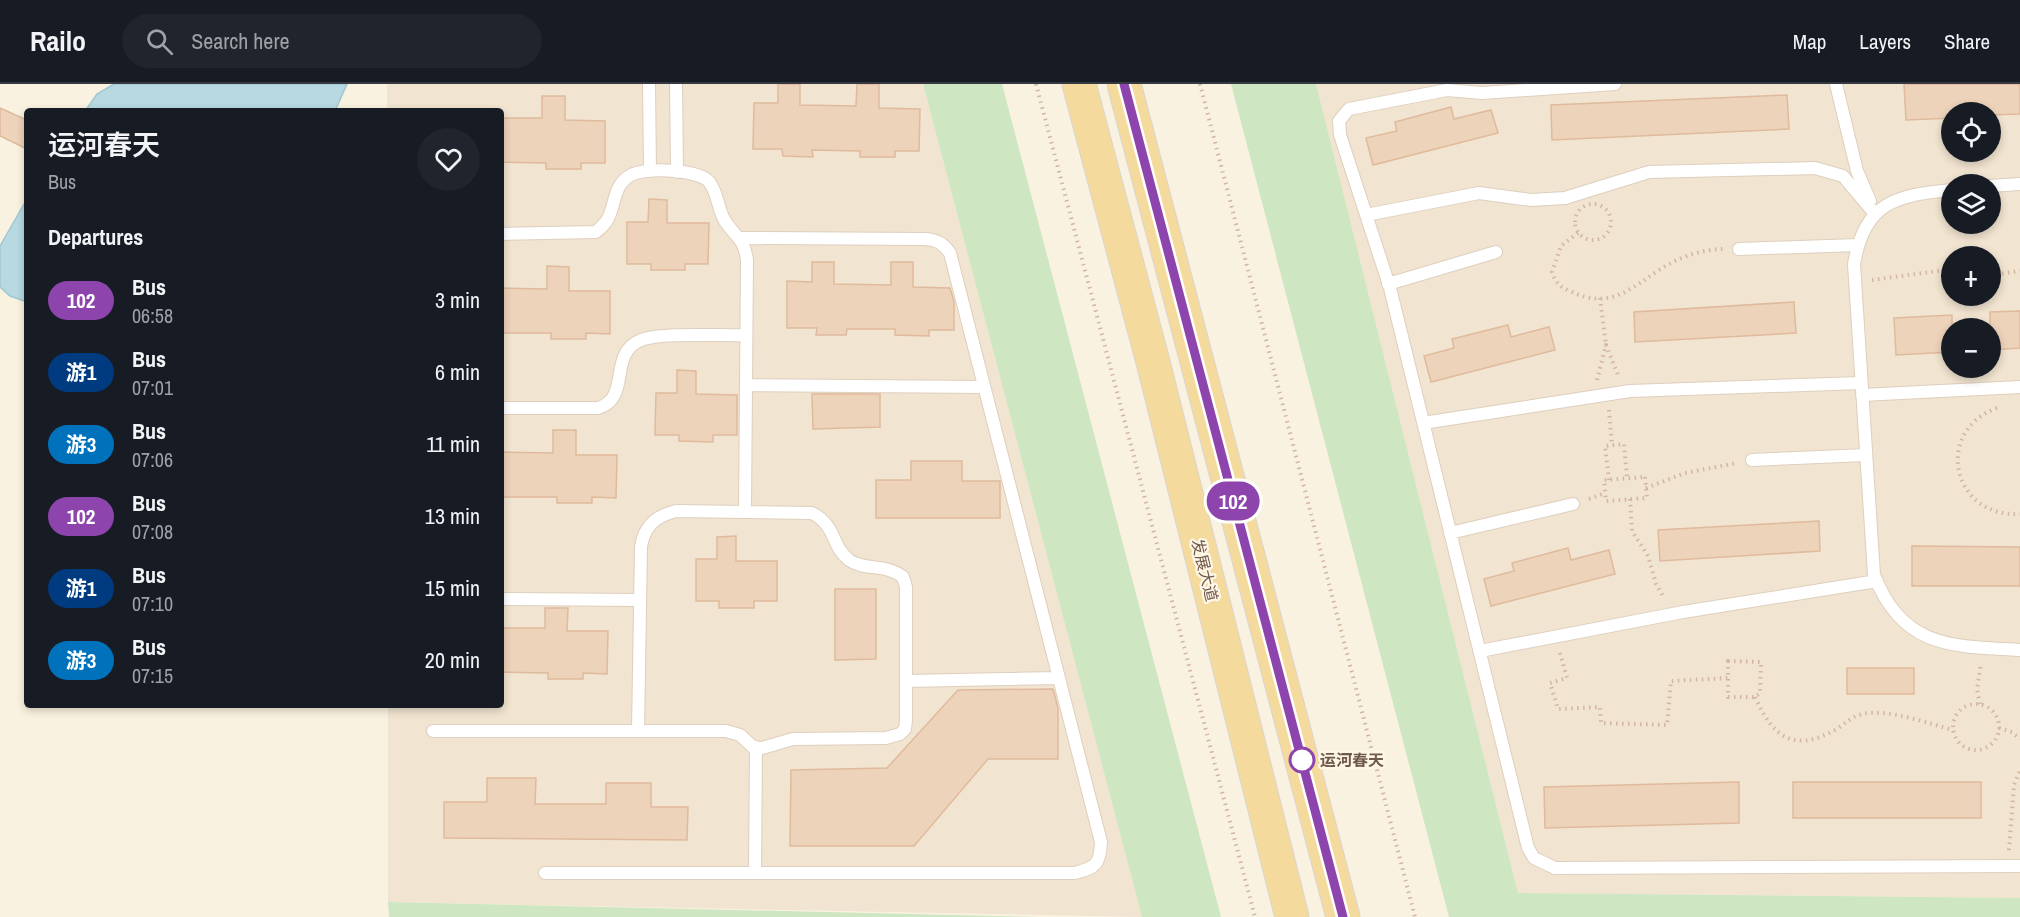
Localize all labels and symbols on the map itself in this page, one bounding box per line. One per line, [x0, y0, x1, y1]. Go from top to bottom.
line badge: 102 [1198, 482, 1268, 520]
street label: 发展大道 [1187, 536, 1223, 604]
marker: 运河春天 [1289, 747, 1315, 773]
place label: 运河春天 [1320, 749, 1384, 771]

